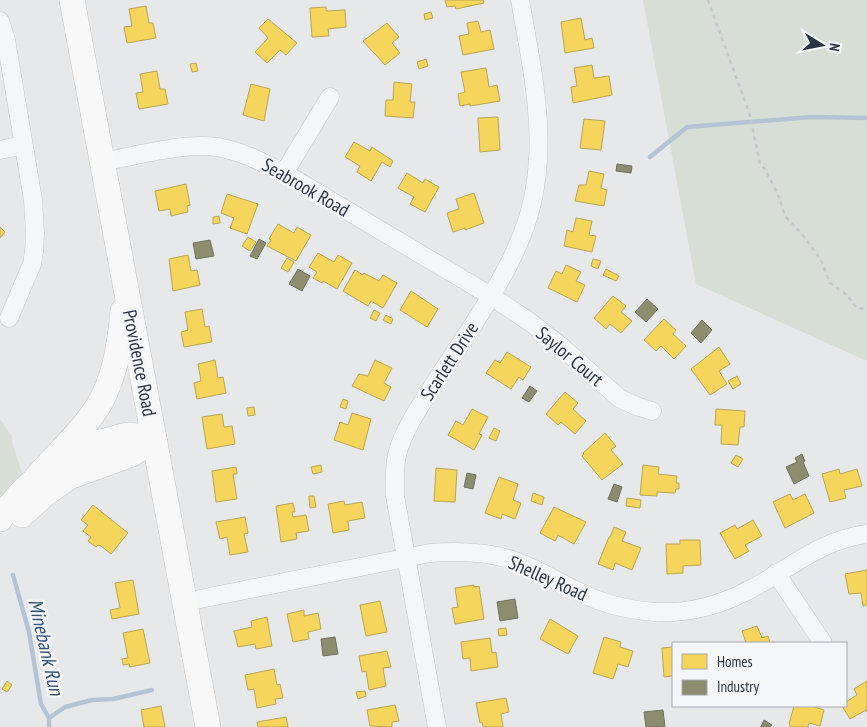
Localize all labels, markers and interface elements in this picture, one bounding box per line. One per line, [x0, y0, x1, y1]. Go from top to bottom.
north arrow [797, 20, 847, 70]
text: N [825, 42, 844, 53]
street label: Seabrook Road [258, 152, 354, 222]
street label: Providence Road [118, 308, 162, 418]
street label: Scarlett Drive [415, 317, 483, 405]
street label: Saylor Court [532, 321, 609, 391]
street label: Shelley Road [505, 550, 591, 606]
water label: Minebank Run [22, 596, 70, 699]
legend [672, 642, 847, 707]
text: Homes [717, 652, 753, 671]
text: Industry [717, 677, 759, 696]

